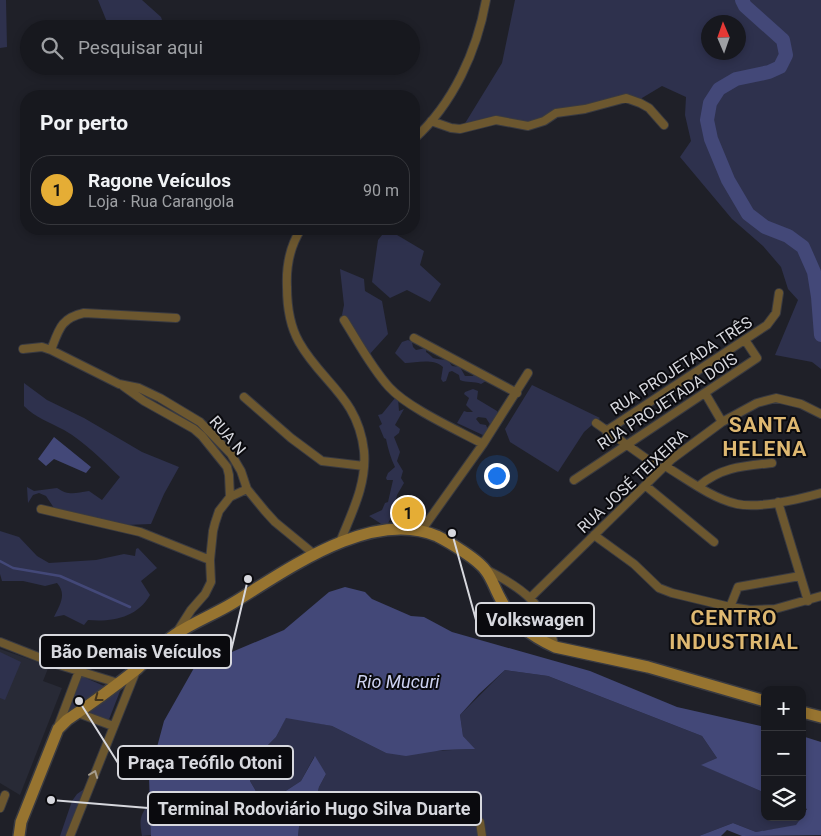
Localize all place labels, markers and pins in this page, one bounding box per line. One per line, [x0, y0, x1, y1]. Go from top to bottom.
pin: 1 [392, 494, 424, 532]
callout: Volkswagen [476, 603, 594, 636]
callout: Bão Demais Veículos [40, 635, 231, 668]
callout: Praça Teófilo Otoni [118, 746, 293, 779]
callout: Terminal Rodoviário Hugo Silva Duarte [148, 792, 481, 825]

